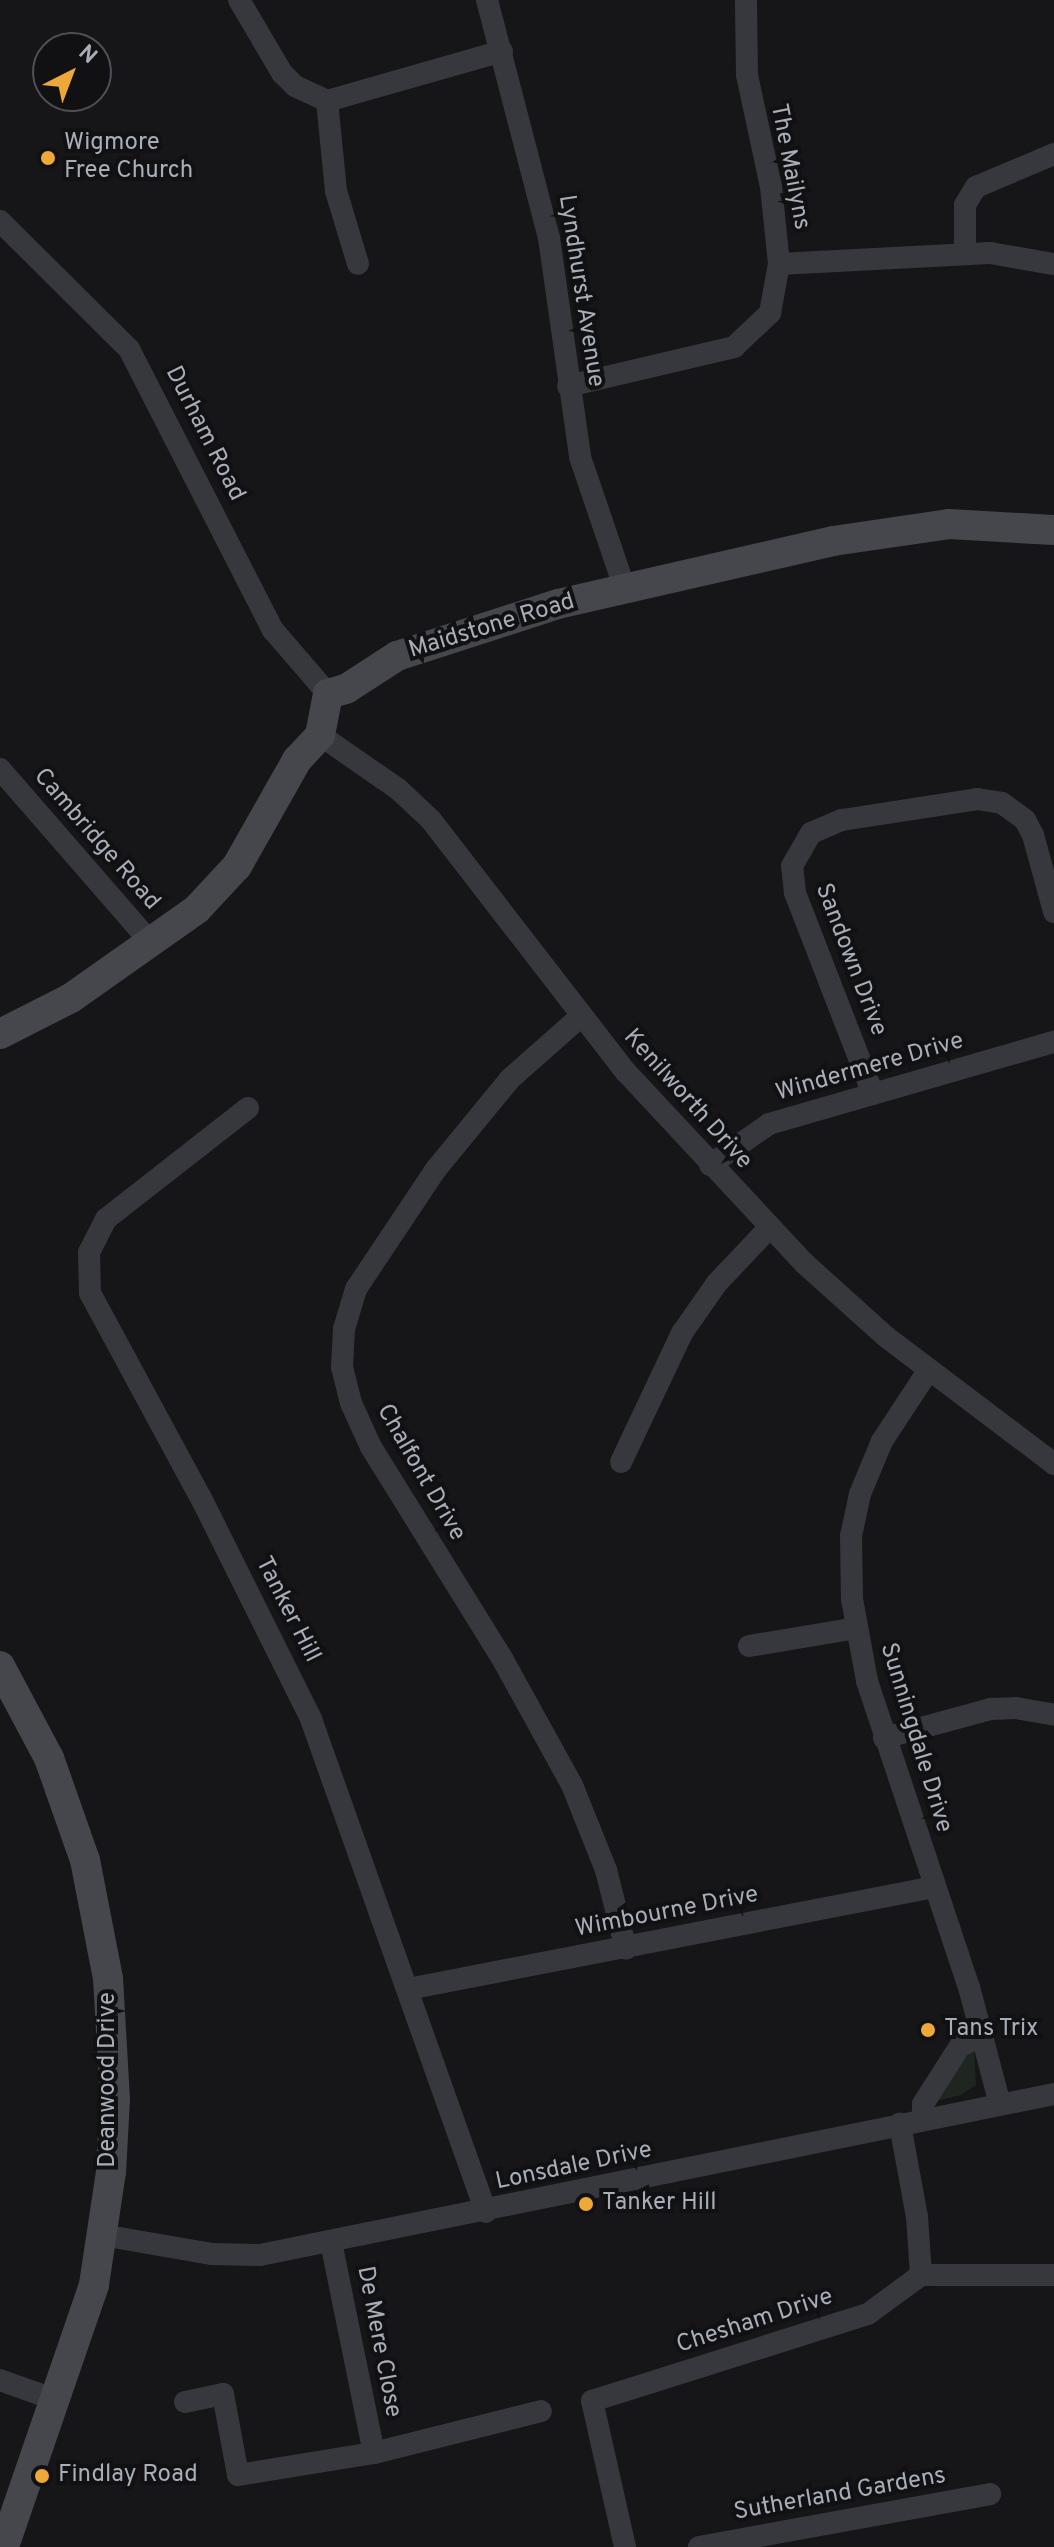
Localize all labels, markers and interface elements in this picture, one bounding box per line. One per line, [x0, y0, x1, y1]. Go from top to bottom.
north arrow [32, 32, 112, 112]
text: N [72, 40, 102, 71]
street label: The Mailyns [763, 102, 815, 232]
place label: Wigmore Free Church [64, 130, 193, 186]
marker: Wigmore Free Church [39, 149, 57, 167]
street label: Lyndhurst Avenue [551, 192, 609, 390]
street label: Durham Road [158, 362, 250, 506]
street label: Maidstone Road [406, 588, 578, 666]
street label: Cambridge Road [27, 763, 165, 917]
street label: Sandown Drive [808, 880, 892, 1040]
street label: Kenilworth Drive [616, 1024, 758, 1176]
street label: Windermere Drive [773, 1027, 967, 1109]
street label: Chalfont Drive [369, 1399, 471, 1547]
street label: Tanker Hill [248, 1552, 326, 1668]
street label: Sunningdale Drive [872, 1640, 958, 1836]
street label: Wimbourne Drive [573, 1881, 761, 1945]
street label: Deanwood Drive [95, 1992, 123, 2168]
place label: Tans Trix [944, 2016, 1039, 2044]
marker: Tans Trix [919, 2021, 937, 2039]
street label: Lonsdale Drive [493, 2136, 655, 2198]
place label: Tanker Hill [602, 2190, 717, 2218]
marker: Tanker Hill [577, 2195, 595, 2213]
street label: De Mere Close [349, 2264, 407, 2420]
street label: Chesham Drive [673, 2283, 837, 2361]
place label: Findlay Road [58, 2462, 198, 2490]
street label: Sutherland Gardens [732, 2462, 948, 2528]
marker: Findlay Road [33, 2467, 51, 2485]

